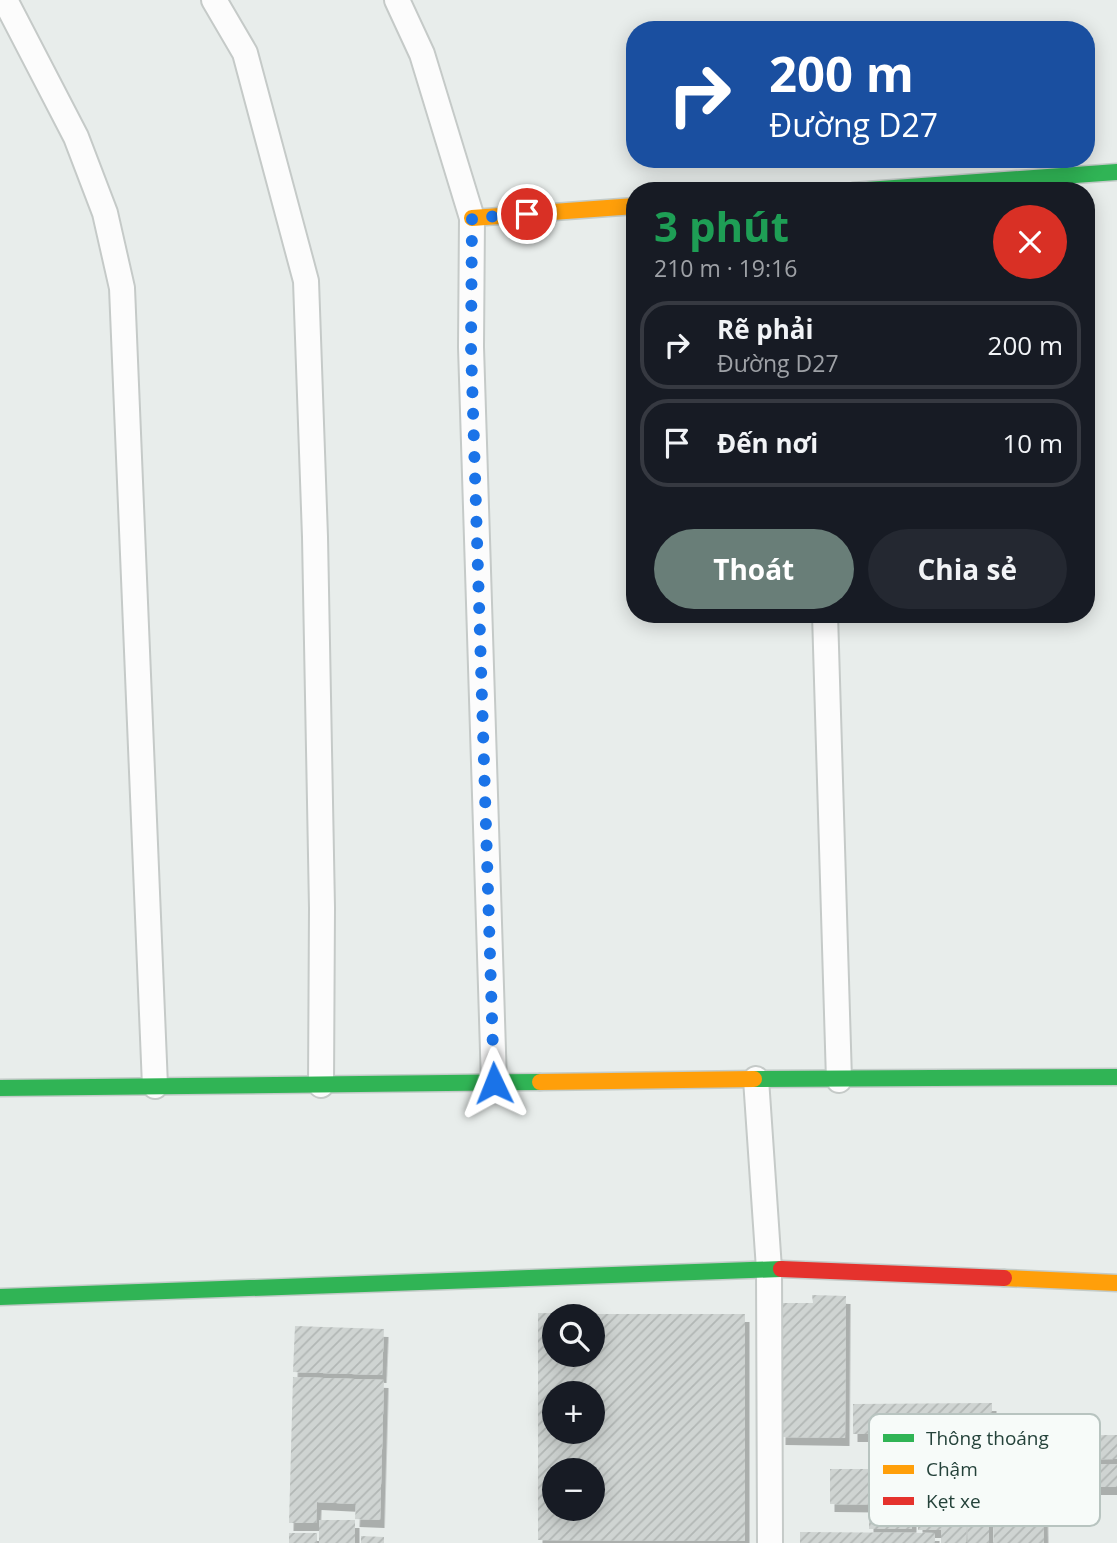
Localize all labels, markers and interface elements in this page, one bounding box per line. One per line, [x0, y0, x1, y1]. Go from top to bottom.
text: 200 m [769, 40, 914, 106]
icon: right [654, 49, 745, 140]
text: Đường D27 [769, 103, 938, 146]
pin [497, 184, 557, 244]
icon: arrive [508, 195, 546, 233]
text: 3 phút [654, 197, 789, 254]
button: close [993, 205, 1067, 279]
text: 210 m · 19:16 [654, 252, 797, 284]
text: Rẽ phải [717, 311, 813, 347]
icon: right [658, 326, 696, 364]
text: 200 m [988, 327, 1063, 363]
text: Đường D27 [717, 347, 839, 379]
icon: arrive [658, 424, 696, 462]
text: Đến nơi [717, 425, 818, 461]
text: 10 m [1002, 425, 1063, 461]
button: Thoát [654, 529, 854, 609]
button: Chia sẻ [868, 529, 1067, 609]
position arrow [457, 1046, 531, 1120]
map controls [542, 1304, 605, 1521]
button: search [542, 1304, 605, 1367]
button: + [542, 1381, 605, 1444]
legend [869, 1414, 1100, 1526]
text: Thông thoáng [926, 1425, 1049, 1451]
text: Chậm [926, 1456, 978, 1482]
button: − [542, 1458, 605, 1521]
text: Kẹt xe [926, 1488, 981, 1514]

